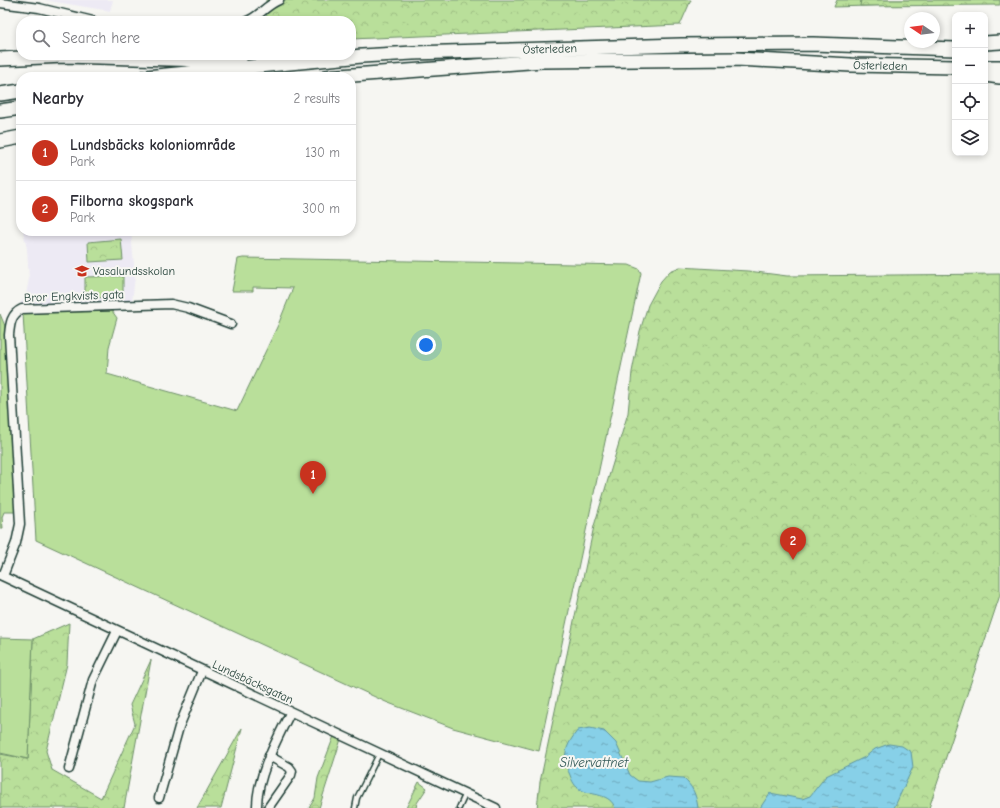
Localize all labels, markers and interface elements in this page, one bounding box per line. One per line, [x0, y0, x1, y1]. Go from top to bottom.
north arrow [904, 12, 940, 48]
map controls [952, 12, 988, 156]
button: + [952, 12, 988, 48]
search box [16, 16, 356, 60]
icon: search [30, 27, 52, 49]
text: Search here [62, 29, 140, 47]
street label: Österleden [522, 41, 577, 57]
button: − [952, 48, 988, 84]
street label: Österleden [853, 58, 908, 73]
button: locate [952, 84, 988, 120]
text: Nearby [32, 89, 83, 108]
text: 2 results [293, 91, 340, 106]
button: layers [952, 120, 988, 156]
text: Lundsbäcks koloniområde [70, 136, 235, 154]
text: 1 [42, 145, 48, 160]
text: 130 m [305, 145, 340, 160]
text: Park [70, 154, 95, 169]
text: Filborna skogspark [70, 192, 193, 210]
text: 2 [42, 201, 48, 216]
text: 300 m [302, 201, 340, 216]
text: Park [70, 210, 95, 225]
school or university icon: Vasalundsskolan [74, 263, 90, 279]
place label: Vasalundsskolan [93, 264, 175, 278]
street label: Bror Engkvists gata [24, 287, 124, 305]
your location [416, 335, 436, 355]
pin: 1 [300, 461, 326, 494]
pin: 2 [780, 527, 806, 560]
street label: Lundsbäcksgatan [210, 657, 296, 707]
water label: Silvervattnet [560, 755, 629, 770]

